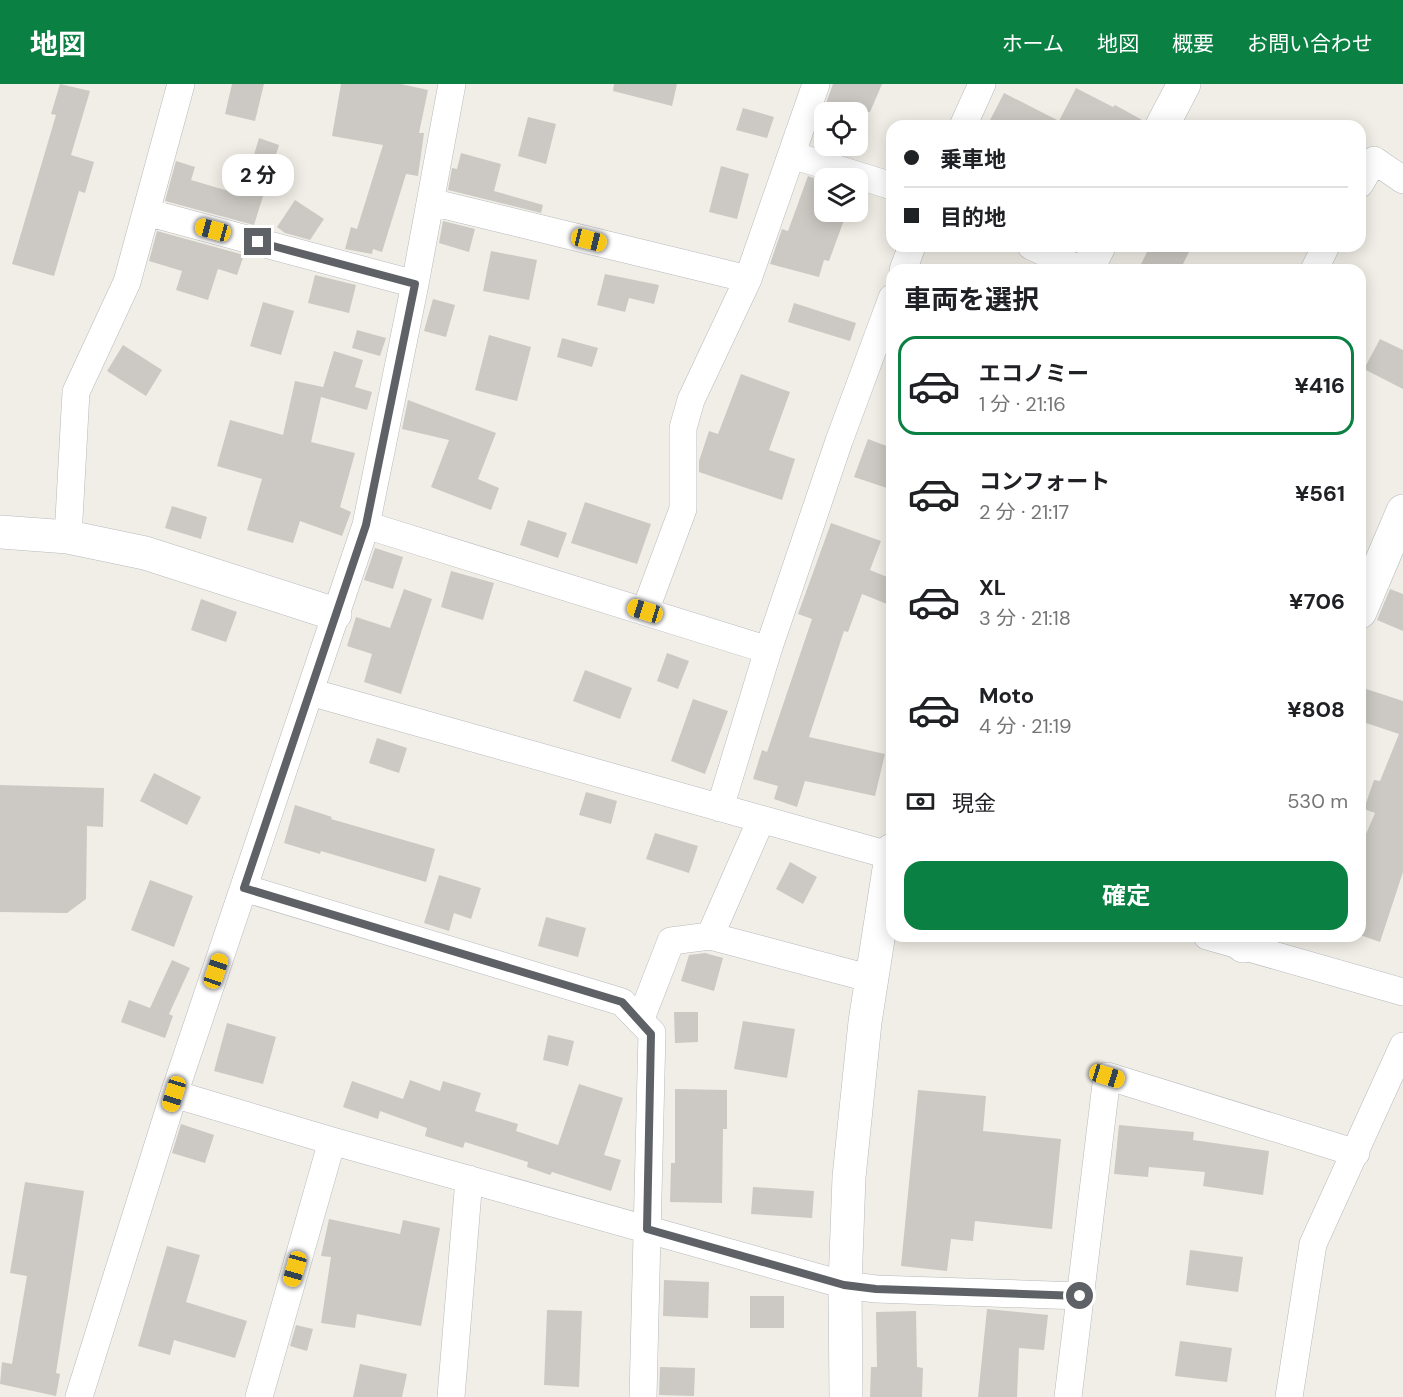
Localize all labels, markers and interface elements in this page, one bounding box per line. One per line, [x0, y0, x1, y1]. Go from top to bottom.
text: 地図 [30, 26, 86, 63]
text: ホーム [1002, 30, 1064, 58]
text: 地図 [1097, 30, 1139, 58]
text: 概要 [1172, 30, 1214, 58]
text: お問い合わせ [1247, 30, 1373, 58]
map controls [814, 102, 868, 222]
button: locate [814, 102, 868, 156]
text: 乗車地 [940, 145, 1006, 174]
callout: 2 分 [222, 155, 294, 197]
text: 2 分 [240, 162, 276, 188]
button: layers [814, 168, 868, 222]
text: 目的地 [940, 203, 1006, 232]
car [193, 217, 233, 243]
car [569, 227, 609, 253]
route end [244, 228, 271, 255]
text: 車両を選択 [904, 282, 1039, 317]
icon: car [907, 359, 961, 413]
text: エコノミー [979, 359, 1089, 388]
text: ¥416 [1294, 371, 1345, 400]
text: 1 分 · 21:16 [979, 391, 1066, 417]
icon: car [907, 467, 961, 521]
text: コンフォート [979, 467, 1110, 496]
text: ¥561 [1295, 479, 1345, 508]
text: 2 分 · 21:17 [979, 499, 1069, 525]
text: XL [979, 573, 1006, 602]
icon: car [907, 575, 961, 629]
text: ¥706 [1289, 587, 1345, 616]
car [625, 597, 665, 625]
text: 3 分 · 21:18 [979, 605, 1071, 631]
text: Moto [979, 681, 1034, 710]
icon: car [907, 683, 961, 737]
text: ¥808 [1287, 695, 1345, 724]
text: 4 分 · 21:19 [979, 713, 1072, 739]
icon: cash [904, 785, 937, 818]
text: 530 m [1287, 788, 1348, 814]
text: 現金 [952, 789, 996, 818]
button: 確定 [904, 861, 1348, 930]
car [202, 951, 230, 991]
car [1087, 1062, 1127, 1090]
car [160, 1074, 188, 1114]
car [281, 1249, 309, 1289]
route start [1066, 1282, 1093, 1309]

